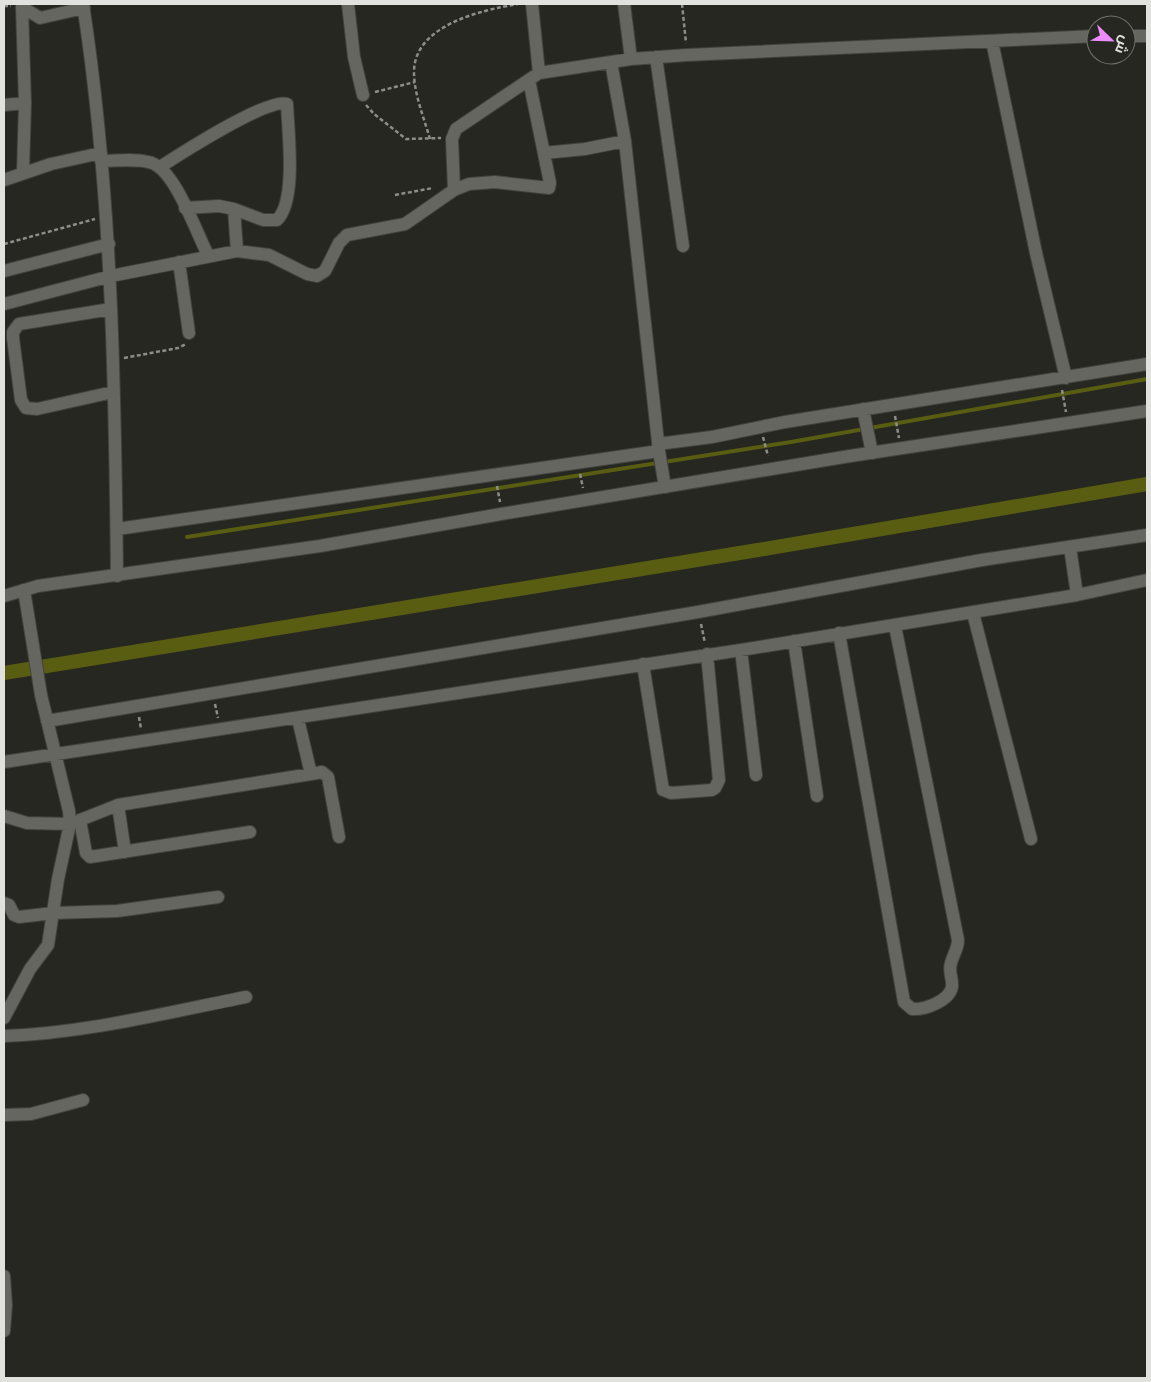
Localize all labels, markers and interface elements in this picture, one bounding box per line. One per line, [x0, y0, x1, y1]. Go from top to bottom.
north arrow [1086, 15, 1136, 65]
text: ش [1111, 33, 1134, 57]

